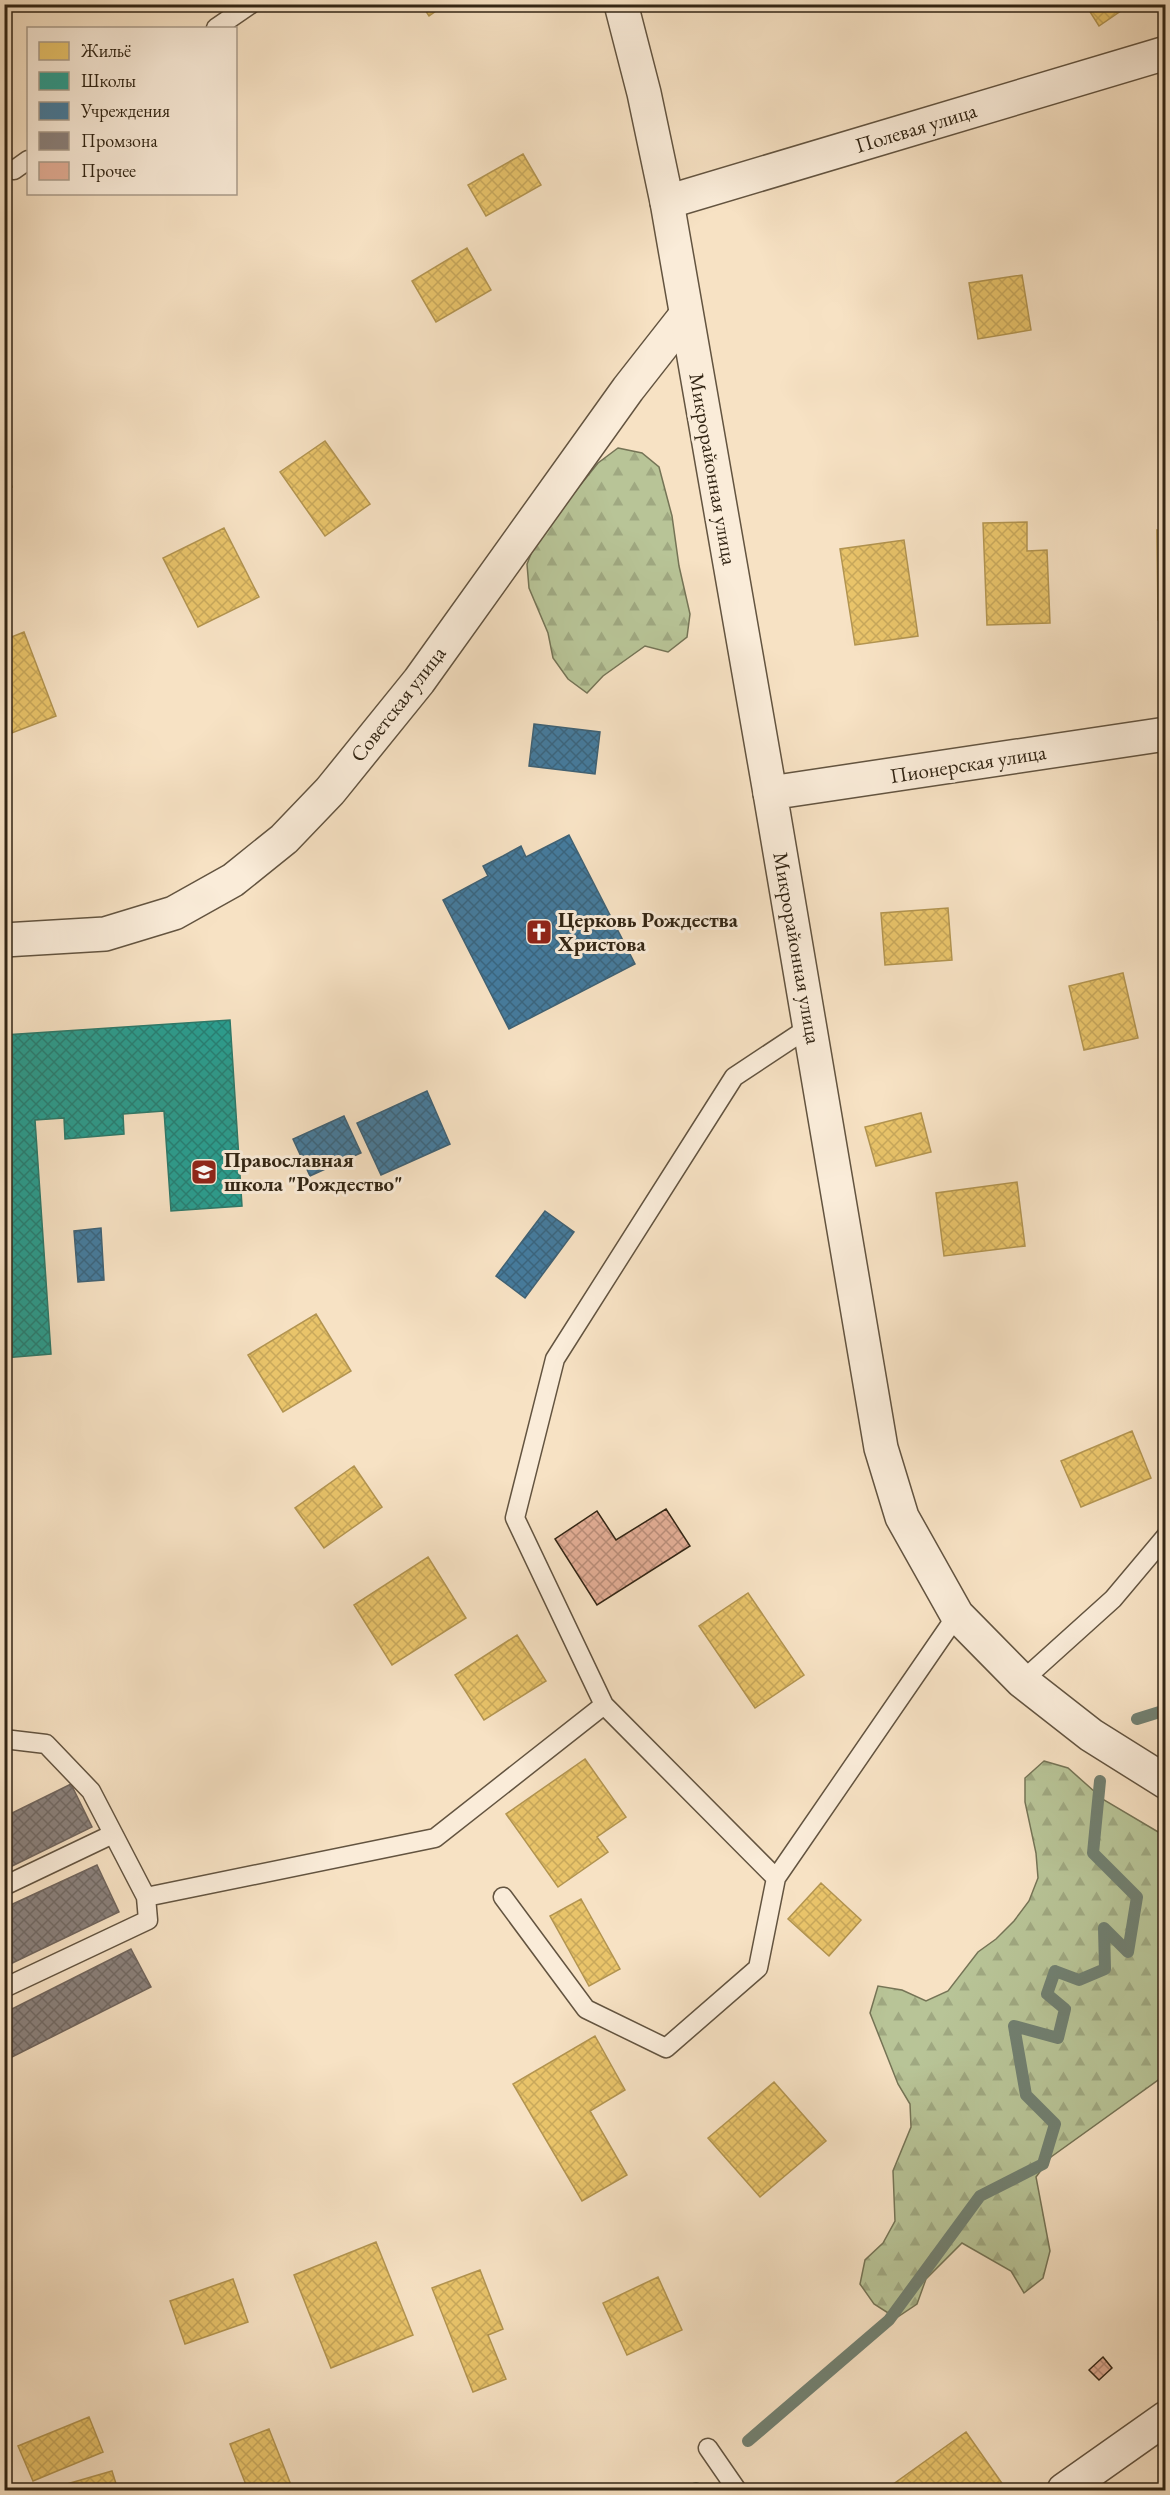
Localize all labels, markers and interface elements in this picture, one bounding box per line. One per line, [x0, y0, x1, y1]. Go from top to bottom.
legend [27, 27, 237, 195]
text: Жильё [80, 39, 131, 62]
text: Школы [81, 69, 136, 92]
street label: Полевая улица [852, 96, 980, 159]
text: Учреждения [80, 99, 170, 122]
text: Промзона [81, 129, 158, 152]
text: Прочее [81, 159, 136, 182]
street label: Микрорайонная улица [683, 371, 744, 568]
street label: Советская улица [344, 640, 452, 767]
street label: Пионерская улица [888, 738, 1049, 789]
street label: Микрорайонная улица [767, 850, 828, 1047]
place label: Церковь Рождества Христова [557, 906, 739, 957]
church icon: Церковь Рождества Христова [524, 917, 554, 947]
place label: Православная школа "Рождество" [224, 1146, 403, 1197]
school or university icon: Православная школа "Рождество" [189, 1157, 219, 1187]

